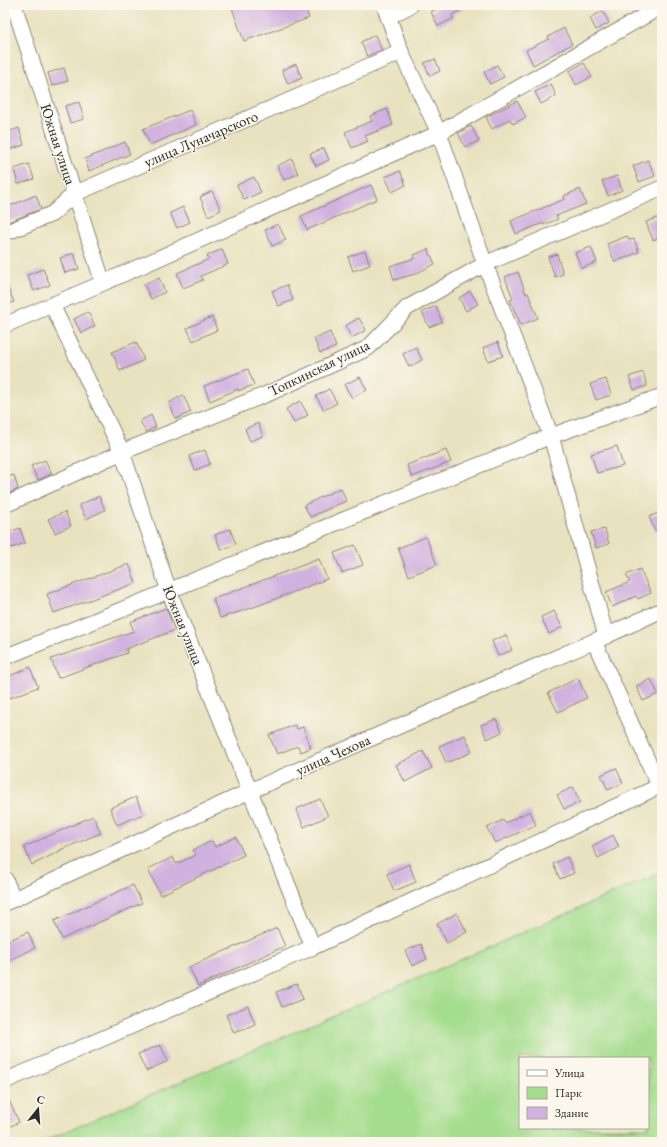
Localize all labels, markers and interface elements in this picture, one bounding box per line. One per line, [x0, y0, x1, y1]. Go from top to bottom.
street label: Южная улица [36, 101, 81, 187]
street label: улица Луначарского [141, 106, 261, 171]
street label: Топкинская улица [265, 335, 372, 400]
street label: Южная улица [159, 582, 208, 668]
street label: улица Чехова [293, 730, 373, 779]
legend [519, 1057, 649, 1129]
text: Улица [554, 1065, 585, 1081]
text: Парк [555, 1085, 582, 1101]
north arrow [18, 1089, 58, 1129]
text: С [35, 1092, 47, 1107]
text: Здание [555, 1105, 589, 1121]

